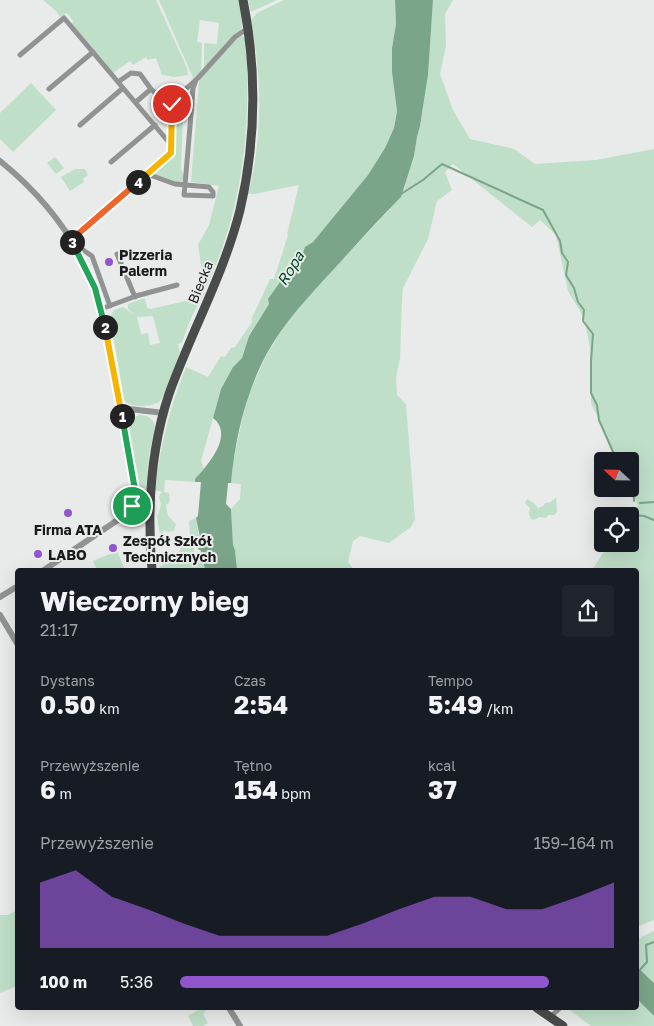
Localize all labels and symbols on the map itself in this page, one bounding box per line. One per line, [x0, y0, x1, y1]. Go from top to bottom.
pin [151, 83, 193, 125]
pin: 4 [126, 170, 150, 194]
pin: 3 [60, 230, 84, 254]
place label: Pizzeria Palerm [119, 246, 172, 279]
water label: Ropa [273, 247, 308, 288]
marker: Pizzeria Palerm [103, 256, 115, 268]
street label: Biecka [184, 258, 216, 306]
pin: 2 [92, 314, 118, 340]
pin: 1 [110, 404, 134, 428]
north arrow [594, 452, 639, 498]
pin [111, 485, 153, 527]
marker: Firma ATA [62, 507, 74, 519]
place label: Firma ATA [34, 521, 102, 538]
place label: Zespół Szkół Technicznych [123, 532, 216, 565]
marker: Zespół Szkół Technicznych [107, 542, 119, 554]
place label: LABO [48, 546, 87, 563]
marker: LABO [32, 548, 44, 560]

